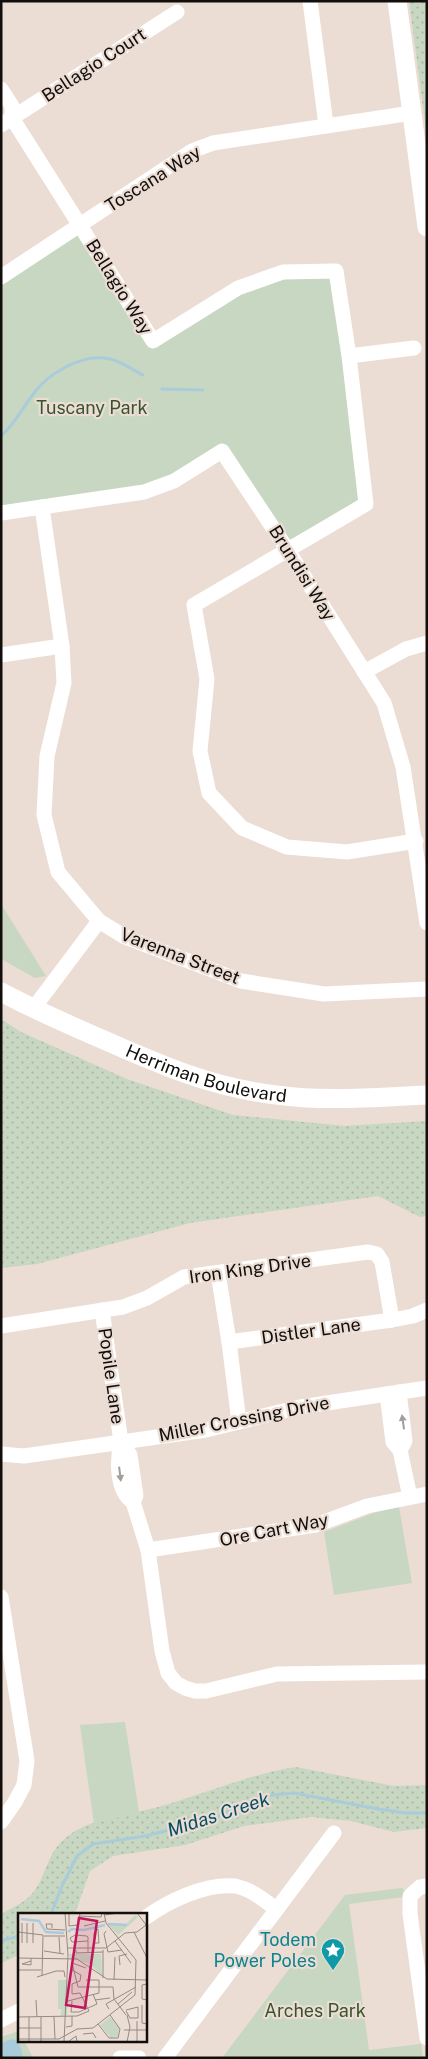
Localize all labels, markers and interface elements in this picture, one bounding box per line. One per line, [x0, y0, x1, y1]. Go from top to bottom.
street label: Bellagio Court [38, 23, 150, 106]
street label: Toscana Way [101, 141, 204, 216]
street label: Bellagio Way [82, 235, 157, 338]
park label: Tuscany Park [36, 397, 148, 418]
street label: Brundisi Way [265, 521, 340, 625]
street label: Varenna Street [118, 923, 243, 988]
street label: Herriman Boulevard [123, 1040, 288, 1106]
street label: Iron King Drive [188, 1250, 312, 1287]
street label: Distler Lane [260, 1313, 362, 1348]
street label: Popile Lane [94, 1327, 129, 1425]
street label: Miller Crossing Drive [157, 1392, 331, 1445]
one-way arrow [399, 1413, 407, 1429]
one-way arrow [116, 1466, 124, 1482]
street label: Ore Cart Way [218, 1509, 330, 1550]
water label: Midas Creek [164, 1787, 273, 1841]
inset map [18, 1913, 146, 2042]
place label: Todem Power Poles [213, 1929, 316, 1971]
place icon: Todem Power Poles [320, 1937, 346, 1971]
park label: Arches Park [264, 2000, 366, 2021]

